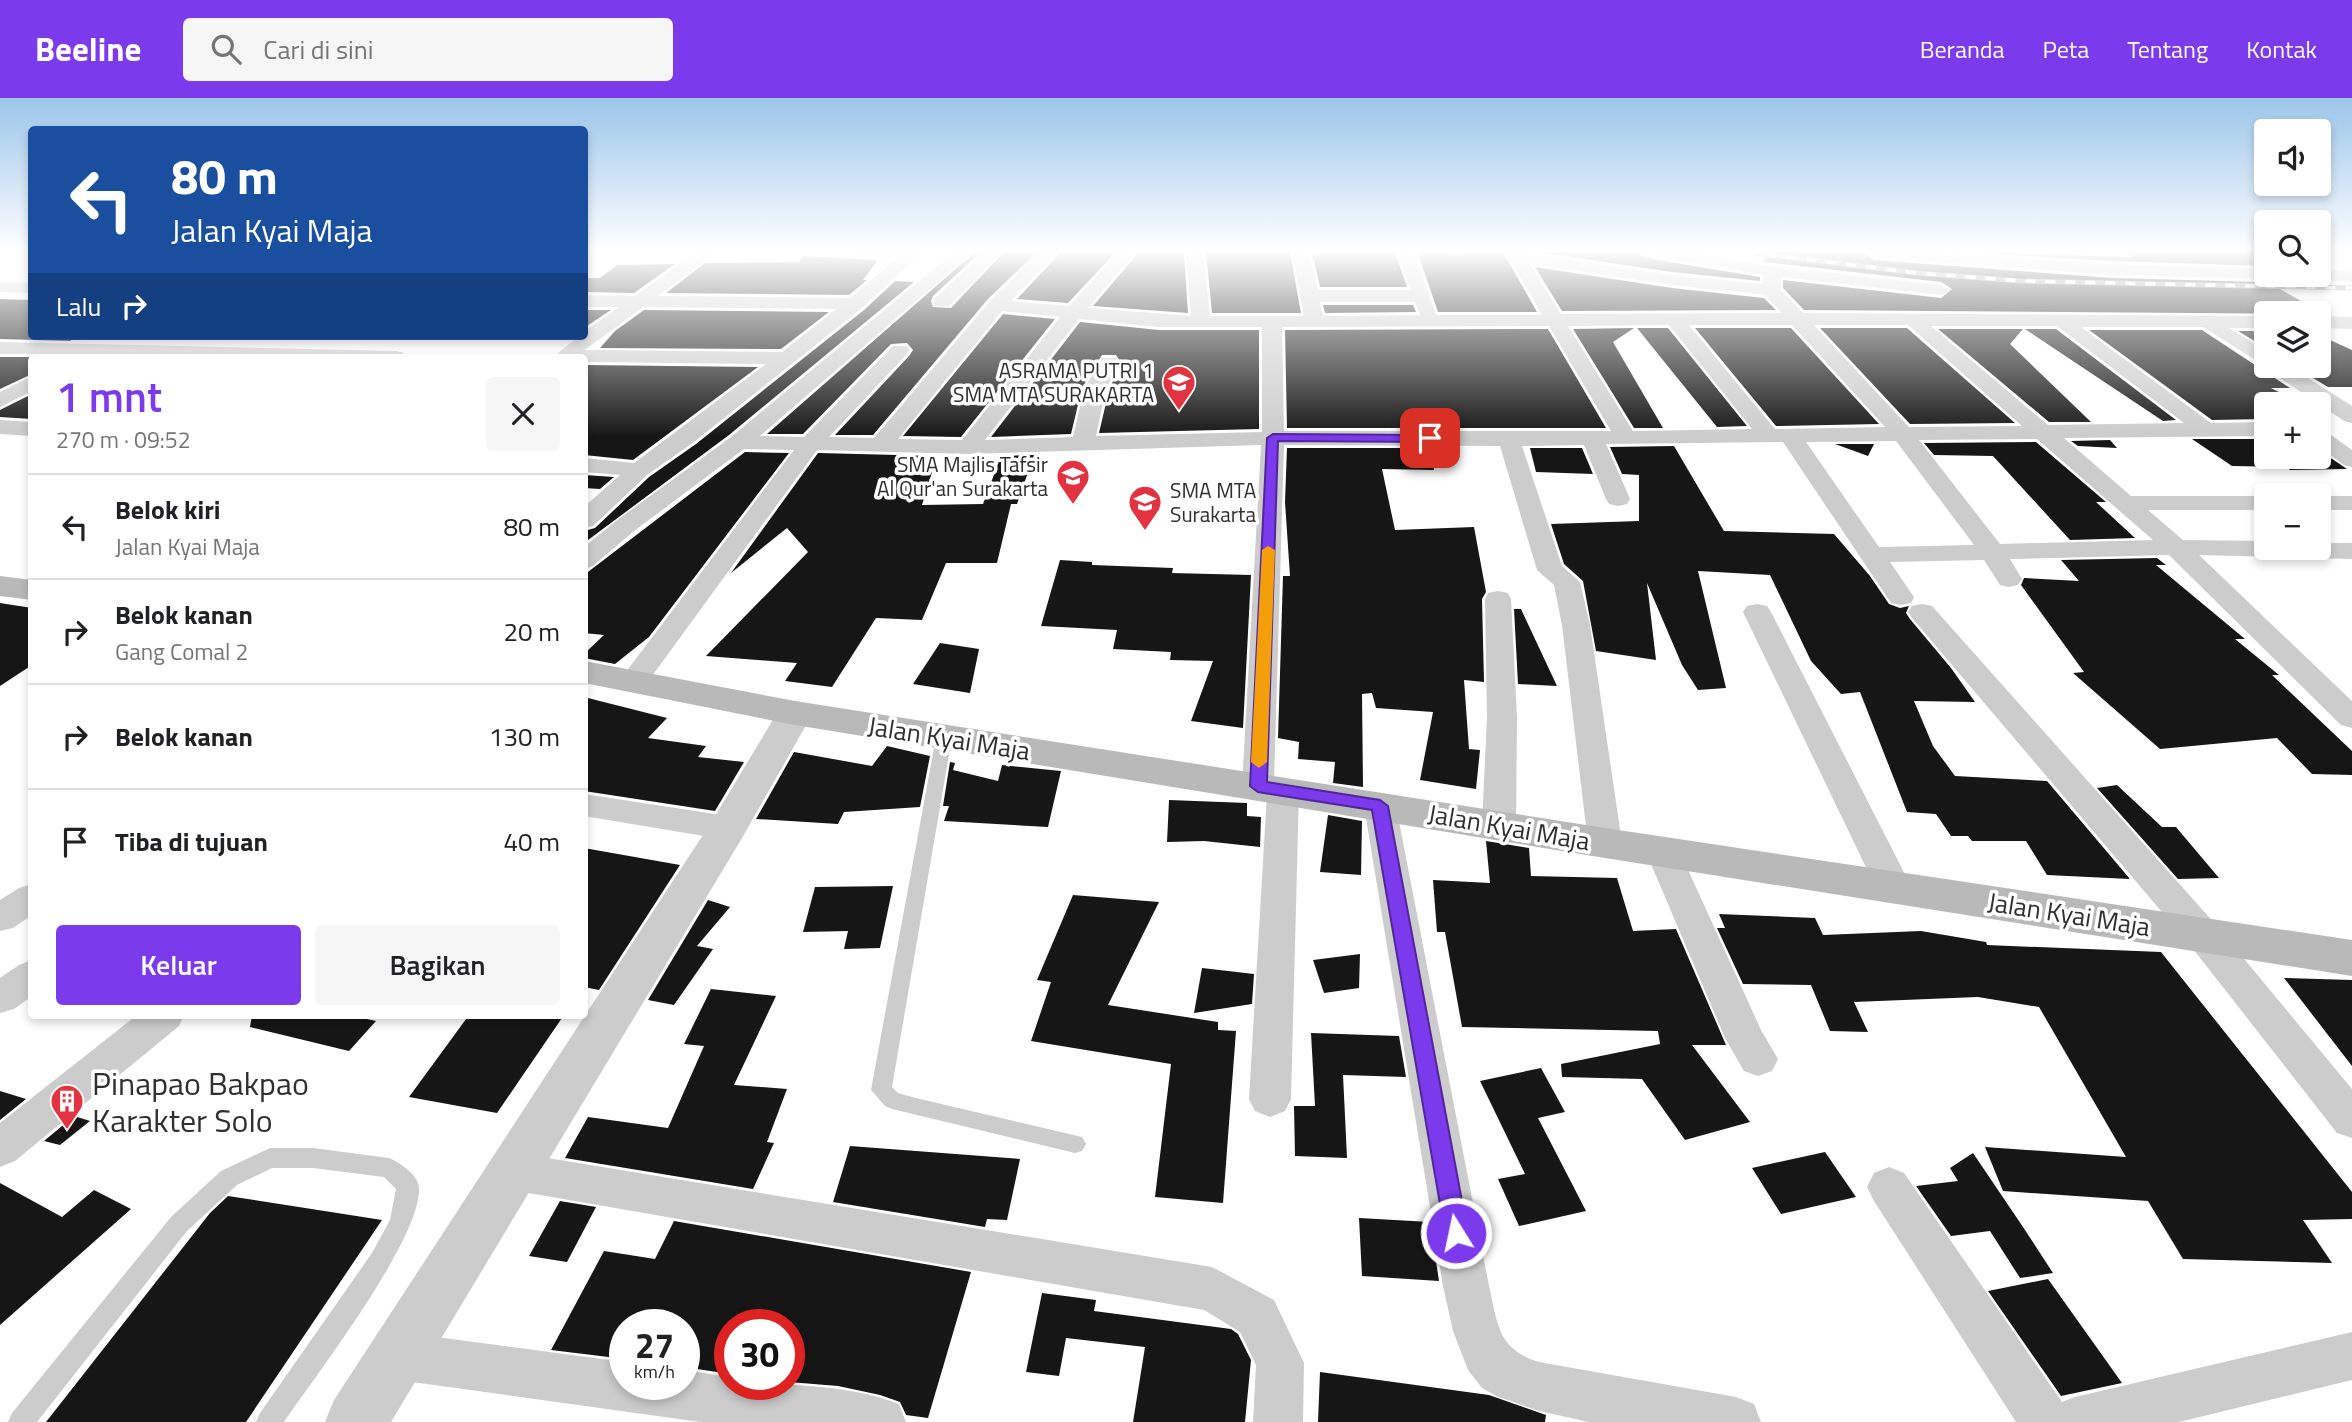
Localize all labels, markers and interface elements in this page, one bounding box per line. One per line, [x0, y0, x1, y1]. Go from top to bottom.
search box [183, 18, 673, 81]
text: Beeline [35, 24, 141, 74]
icon: search [207, 30, 245, 68]
text: Cari di sini [263, 30, 373, 69]
text: Beranda [1920, 31, 2005, 67]
text: Peta [2043, 31, 2089, 67]
text: Tentang [2127, 31, 2208, 67]
text: Kontak [2246, 31, 2317, 67]
map controls [2254, 119, 2331, 560]
button: sound [2254, 119, 2331, 196]
text: 80 m [171, 138, 278, 213]
icon: left [56, 154, 147, 245]
text: Jalan Kyai Maja [171, 206, 373, 254]
button: search [2254, 210, 2331, 287]
text: Lalu [56, 287, 101, 326]
icon: right [115, 287, 153, 325]
button: layers [2254, 301, 2331, 378]
place label: ASRAMA PUTRI 1 SMA MTA SURAKARTA [953, 354, 1154, 410]
school or university icon: ASRAMA PUTRI 1 SMA MTA SURAKARTA [1160, 363, 1198, 412]
text: 1 mnt [56, 364, 162, 428]
button: close [486, 377, 560, 451]
button: + [2254, 392, 2331, 469]
pin [1400, 408, 1460, 468]
icon: arrive [1411, 419, 1449, 457]
text: 270 m · 09:52 [56, 422, 191, 457]
place label: SMA Majlis Tafsir Al Qur'an Surakarta [877, 448, 1048, 504]
school or university icon: SMA Majlis Tafsir Al Qur'an Surakarta [1054, 457, 1092, 506]
place label: SMA MTA Surakarta [1170, 474, 1257, 530]
school or university icon: SMA MTA Surakarta [1126, 483, 1164, 532]
button: − [2254, 483, 2331, 560]
text: Belok kiri [115, 490, 221, 529]
text: 80 m [503, 507, 560, 546]
icon: left [56, 508, 94, 546]
text: Jalan Kyai Maja [115, 529, 260, 564]
text: Belok kanan [115, 595, 253, 634]
text: 20 m [503, 612, 560, 651]
icon: right [56, 613, 94, 651]
text: Gang Comal 2 [115, 634, 248, 669]
street label: Jalan Kyai Maja [865, 706, 1033, 770]
text: Belok kanan [115, 717, 253, 756]
text: 130 m [489, 717, 560, 756]
icon: right [56, 718, 94, 756]
street label: Jalan Kyai Maja [1425, 794, 1593, 860]
text: Tiba di tujuan [115, 822, 268, 861]
text: 40 m [503, 822, 560, 861]
icon: arrive [56, 823, 94, 861]
street label: Jalan Kyai Maja [1985, 882, 2153, 946]
button: Keluar [56, 925, 301, 1005]
button: Bagikan [315, 925, 560, 1005]
place label: Pinapao Bakpao Karakter Solo [92, 1059, 309, 1144]
building icon: Pinapao Bakpao Karakter Solo [48, 1082, 86, 1131]
position arrow [1419, 1196, 1493, 1270]
speed limit sign: 30 [714, 1309, 805, 1400]
text: 27 [635, 1318, 674, 1372]
text: km/h [634, 1358, 675, 1385]

